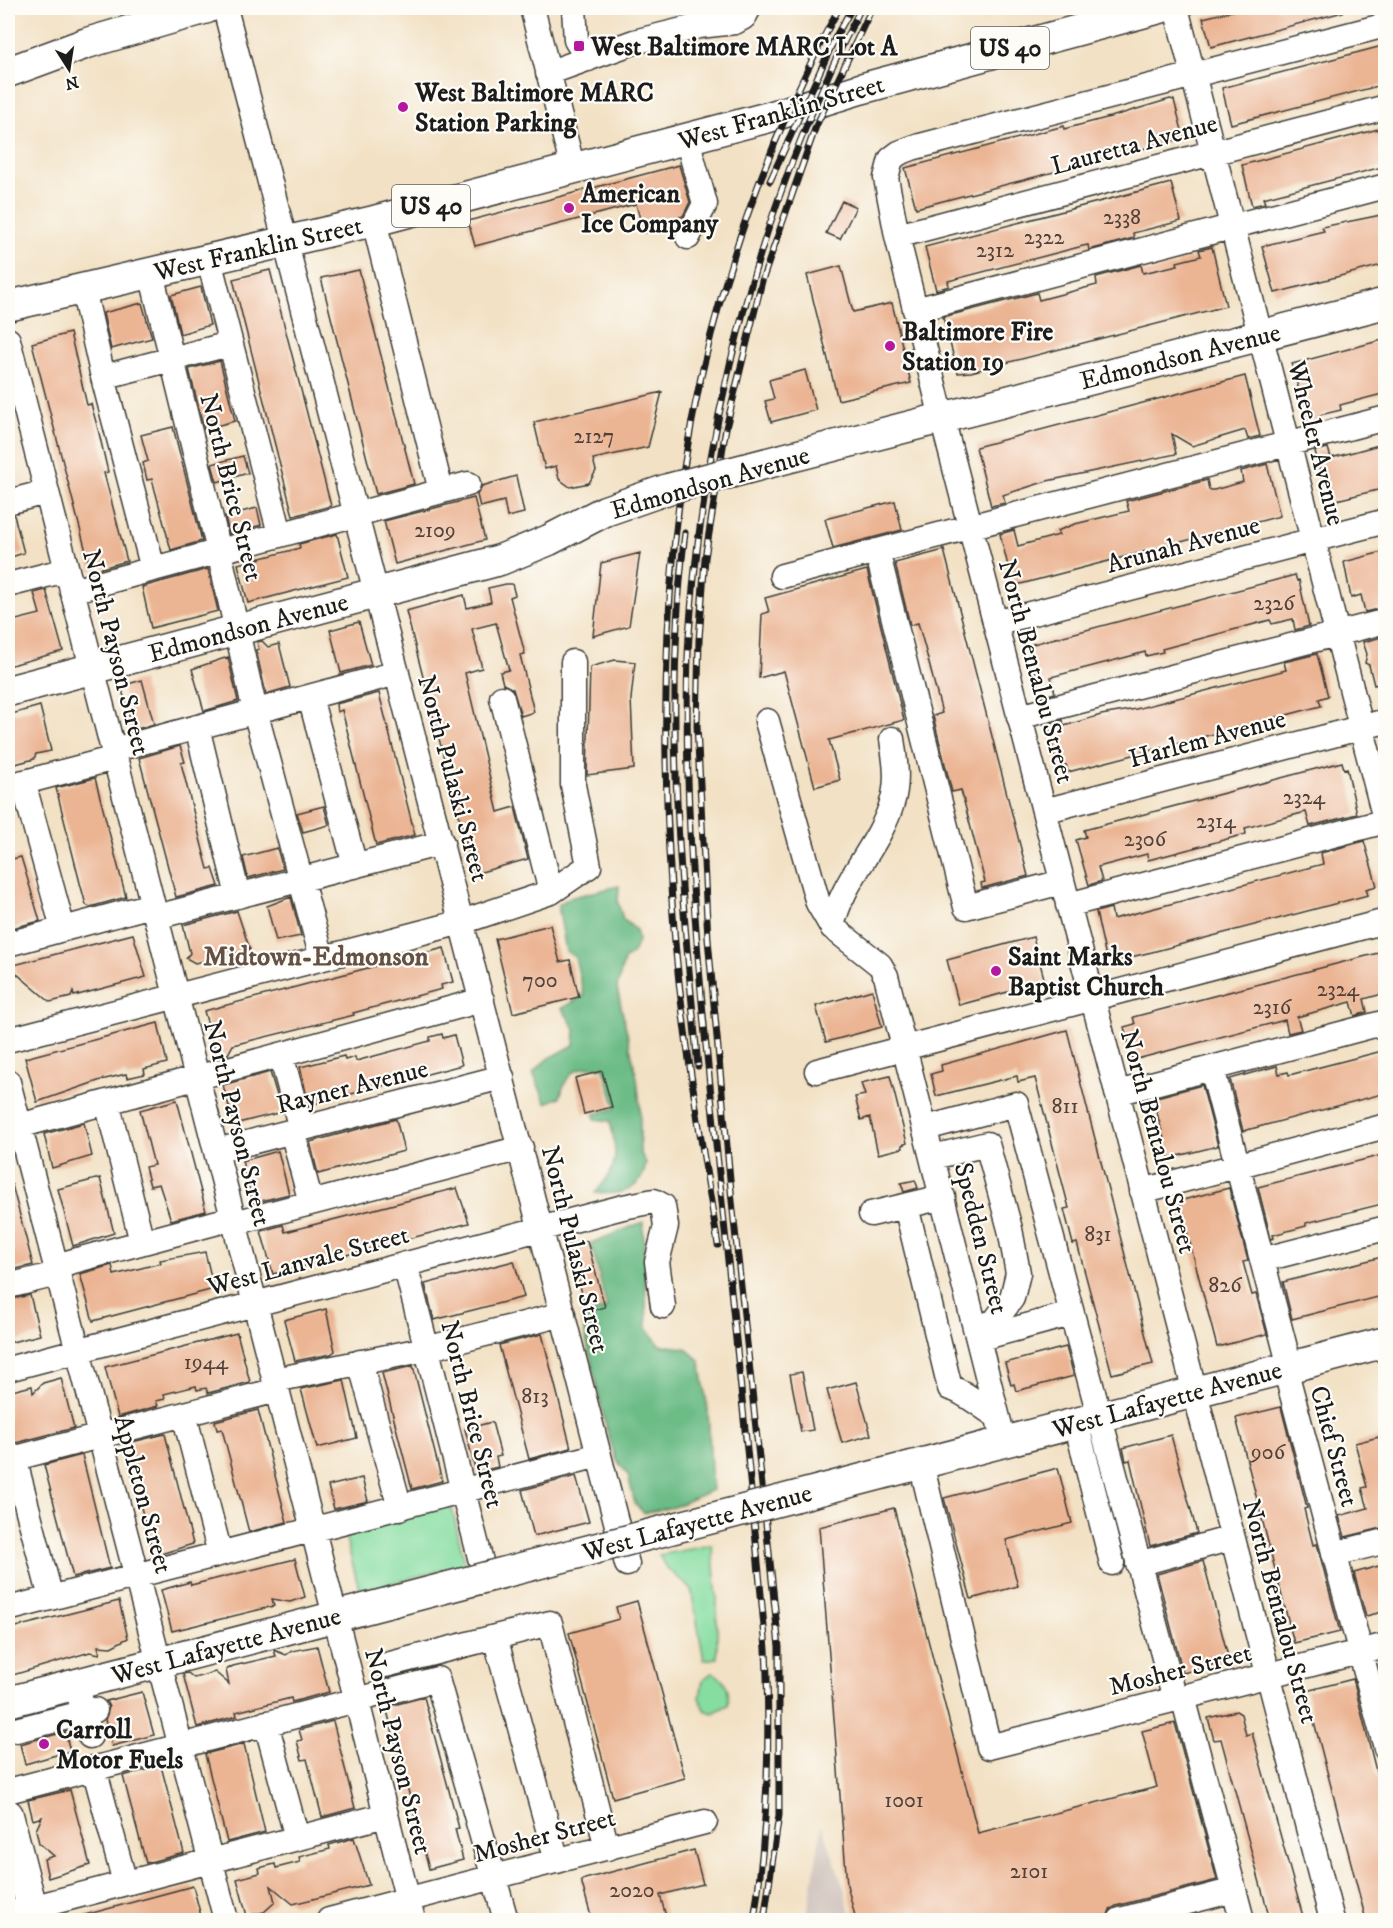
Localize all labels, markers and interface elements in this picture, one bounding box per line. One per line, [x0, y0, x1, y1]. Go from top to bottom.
road number: US 40 [971, 27, 1049, 69]
place label: West Baltimore MARC Lot A [590, 31, 899, 64]
north arrow [39, 39, 99, 99]
marker: West Baltimore MARC Lot A [572, 39, 586, 53]
street label: West Franklin Street [674, 68, 888, 159]
text: N [63, 72, 80, 94]
place label: West Baltimore MARC Station Parking [414, 77, 654, 140]
marker: West Baltimore MARC Station Parking [396, 100, 410, 114]
street label: Lauretta Avenue [1048, 107, 1221, 184]
place label: American Ice Company [580, 178, 719, 241]
road number: US 40 [392, 185, 470, 227]
marker: American Ice Company [562, 201, 576, 215]
house number: 2338 [1103, 204, 1141, 231]
street label: West Franklin Street [150, 209, 366, 290]
house number: 2322 [1024, 224, 1065, 251]
house number: 2312 [976, 237, 1014, 264]
place label: Baltimore Fire Station 19 [902, 316, 1054, 379]
street label: Edmondson Avenue [1077, 317, 1284, 398]
marker: Baltimore Fire Station 19 [883, 339, 897, 353]
street label: Wheeler Avenue [1279, 357, 1352, 529]
street label: North Brice Street [191, 390, 270, 585]
house number: 2127 [574, 423, 614, 450]
street label: Edmondson Avenue [607, 439, 814, 528]
street label: Arunah Avenue [1103, 509, 1264, 582]
house number: 2109 [414, 517, 456, 544]
street label: North Payson Street [74, 546, 157, 759]
street label: North Bentalou Street [990, 556, 1081, 787]
street label: Edmondson Avenue [145, 586, 352, 671]
house number: 2326 [1253, 590, 1296, 617]
street label: North Pulaski Street [409, 672, 496, 885]
street label: Harlem Avenue [1125, 703, 1289, 776]
house number: 2324 [1283, 784, 1327, 811]
house number: 2314 [1196, 808, 1237, 835]
house number: 2306 [1124, 826, 1168, 853]
district label: Midtown-Edmonson [203, 940, 430, 974]
place label: Saint Marks Baptist Church [1008, 941, 1164, 1004]
marker: Saint Marks Baptist Church [989, 964, 1003, 978]
house number: 700 [522, 967, 558, 994]
house number: 2324 [1317, 976, 1361, 1003]
house number: 2316 [1253, 994, 1293, 1021]
street label: North Payson Street [195, 1017, 278, 1230]
street label: North Bentalou Street [1112, 1026, 1203, 1257]
street label: Rayner Avenue [273, 1053, 432, 1122]
house number: 811 [1051, 1093, 1079, 1120]
street label: North Pulaski Street [533, 1142, 616, 1356]
street label: Spedden Street [946, 1159, 1015, 1317]
street label: West Lanvale Street [203, 1219, 413, 1304]
house number: 831 [1084, 1221, 1112, 1248]
house number: 826 [1208, 1272, 1243, 1299]
street label: North Brice Street [432, 1317, 511, 1512]
house number: 1944 [184, 1349, 229, 1376]
street label: West Lafayette Avenue [1048, 1354, 1286, 1447]
street label: Chief Street [1302, 1382, 1366, 1510]
house number: 813 [521, 1383, 549, 1410]
street label: Appleton Street [106, 1412, 180, 1577]
house number: 906 [1250, 1439, 1287, 1466]
street label: West Lafayette Avenue [578, 1477, 816, 1570]
street label: North Bentalou Street [1234, 1496, 1325, 1727]
street label: West Lafayette Avenue [107, 1600, 345, 1693]
street label: Mosher Street [1106, 1637, 1255, 1704]
street label: North Payson Street [356, 1645, 439, 1858]
place label: Carroll Motor Fuels [56, 1714, 184, 1777]
marker: Carroll Motor Fuels [37, 1737, 51, 1751]
house number: 1001 [884, 1787, 924, 1814]
street label: Mosher Street [470, 1802, 619, 1871]
house number: 2101 [1010, 1858, 1048, 1885]
house number: 2020 [609, 1877, 655, 1904]

